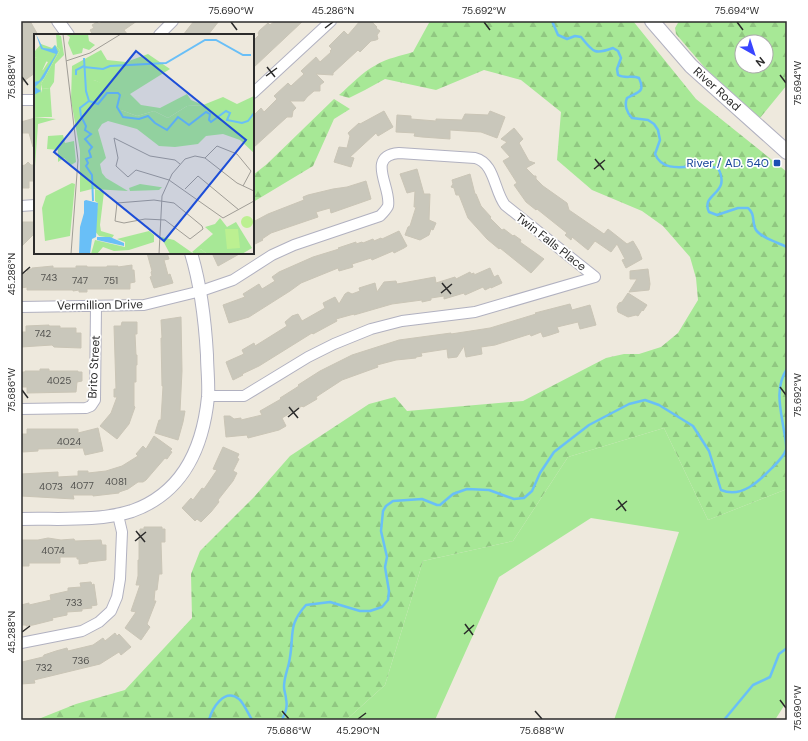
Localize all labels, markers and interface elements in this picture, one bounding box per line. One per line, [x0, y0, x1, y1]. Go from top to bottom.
text: 75.690°W [208, 4, 254, 17]
text: 45.286°N [312, 4, 354, 17]
text: 75.692°W [462, 4, 506, 17]
text: 75.694°W [715, 4, 760, 17]
inset map [34, 34, 254, 254]
north arrow [734, 34, 774, 74]
text: 75.688°W [5, 54, 18, 99]
text: N [753, 54, 768, 70]
text: 75.694°W [791, 60, 804, 105]
street label: River Road [690, 64, 744, 114]
place label: River / AD. 540 [686, 155, 769, 171]
marker: River / AD. 540 [772, 158, 782, 168]
street label: Twin Falls Place [513, 209, 590, 275]
text: 45.286°N [5, 253, 18, 295]
house number: 743 [41, 271, 57, 284]
house number: 747 [72, 274, 88, 287]
house number: 751 [104, 274, 118, 287]
street label: Vermillion Drive [57, 296, 143, 314]
house number: 742 [35, 327, 52, 340]
street label: Brito Street [84, 335, 104, 399]
text: 75.686°W [5, 367, 18, 412]
text: 75.692°W [791, 373, 804, 417]
house number: 4025 [47, 374, 71, 387]
house number: 4024 [57, 435, 81, 448]
house number: 4081 [105, 475, 127, 488]
house number: 4077 [70, 479, 94, 492]
house number: 4073 [39, 480, 63, 493]
house number: 4074 [41, 544, 65, 557]
house number: 733 [66, 596, 83, 609]
text: 45.288°N [5, 611, 18, 653]
house number: 736 [72, 654, 90, 667]
house number: 732 [36, 661, 53, 674]
text: 75.690°W [791, 685, 804, 731]
text: 75.686°W [267, 724, 312, 737]
text: 45.290°N [336, 724, 380, 737]
text: 75.688°W [520, 724, 565, 737]

